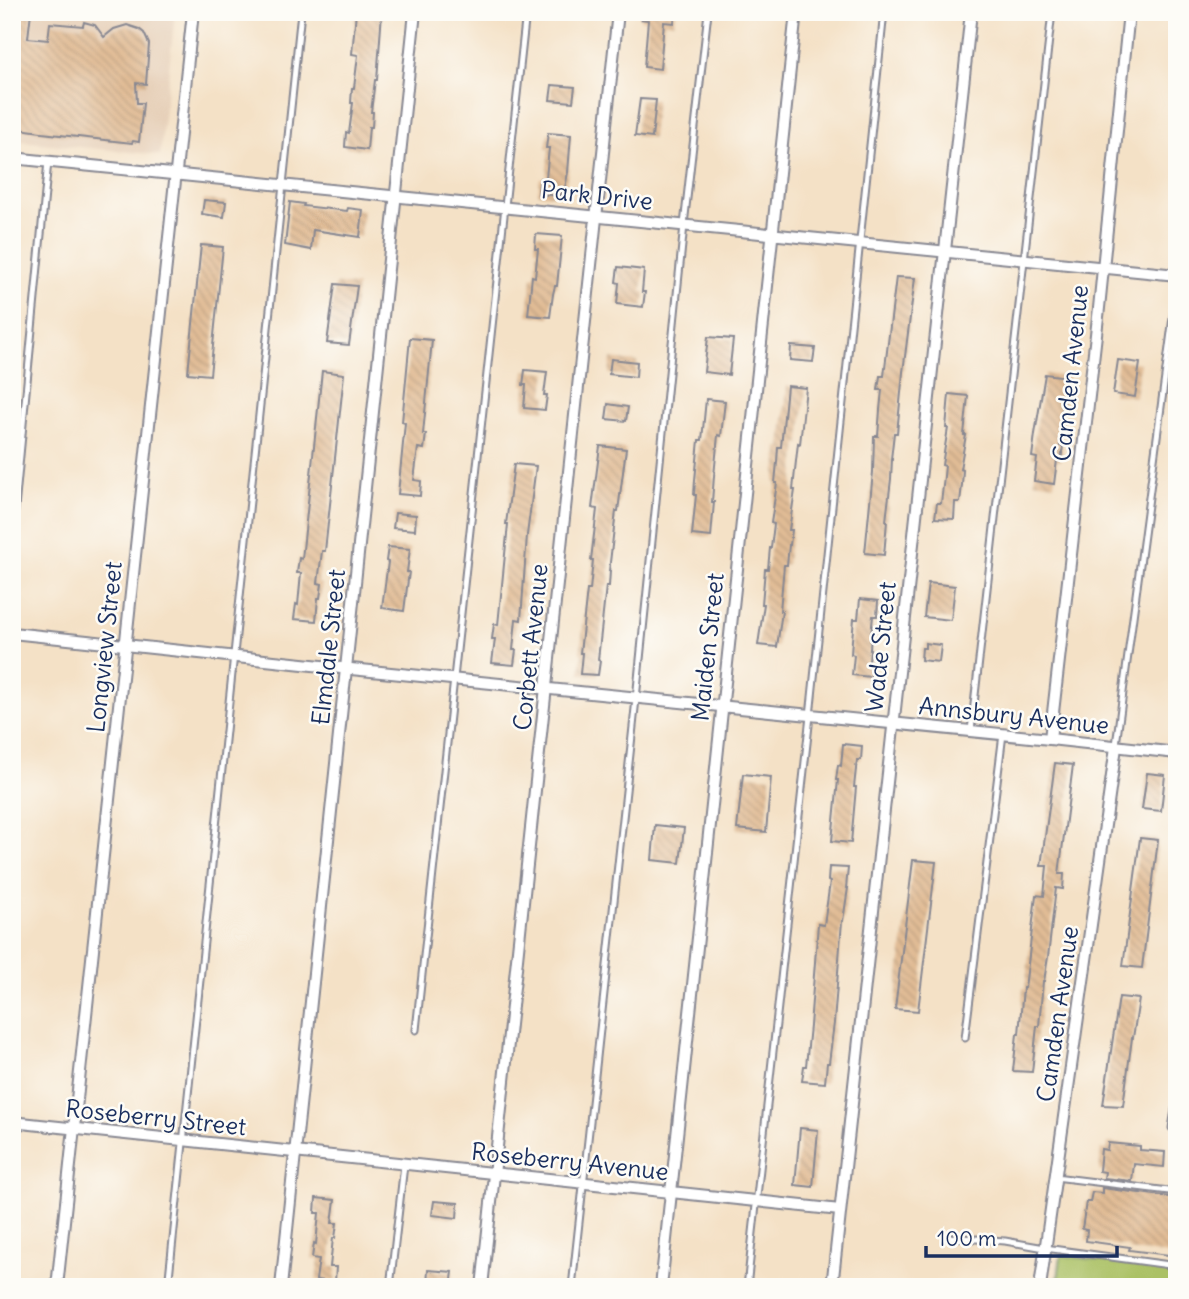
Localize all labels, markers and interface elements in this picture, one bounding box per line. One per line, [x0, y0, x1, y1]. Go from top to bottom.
street label: Park Drive [540, 174, 654, 216]
street label: Camden Avenue [1046, 283, 1094, 463]
street label: Longview Street [80, 560, 128, 734]
street label: Corbett Avenue [506, 562, 554, 732]
street label: Elmdale Street [305, 568, 351, 726]
street label: Maiden Street [684, 571, 730, 723]
street label: Wade Street [858, 580, 902, 714]
street label: Annsbury Avenue [917, 690, 1111, 740]
street label: Camden Avenue [1030, 924, 1084, 1104]
street label: Roseberry Street [64, 1093, 248, 1141]
street label: Roseberry Avenue [470, 1136, 670, 1186]
scale bar [926, 1215, 1117, 1259]
text: 100 m [937, 1225, 996, 1252]

